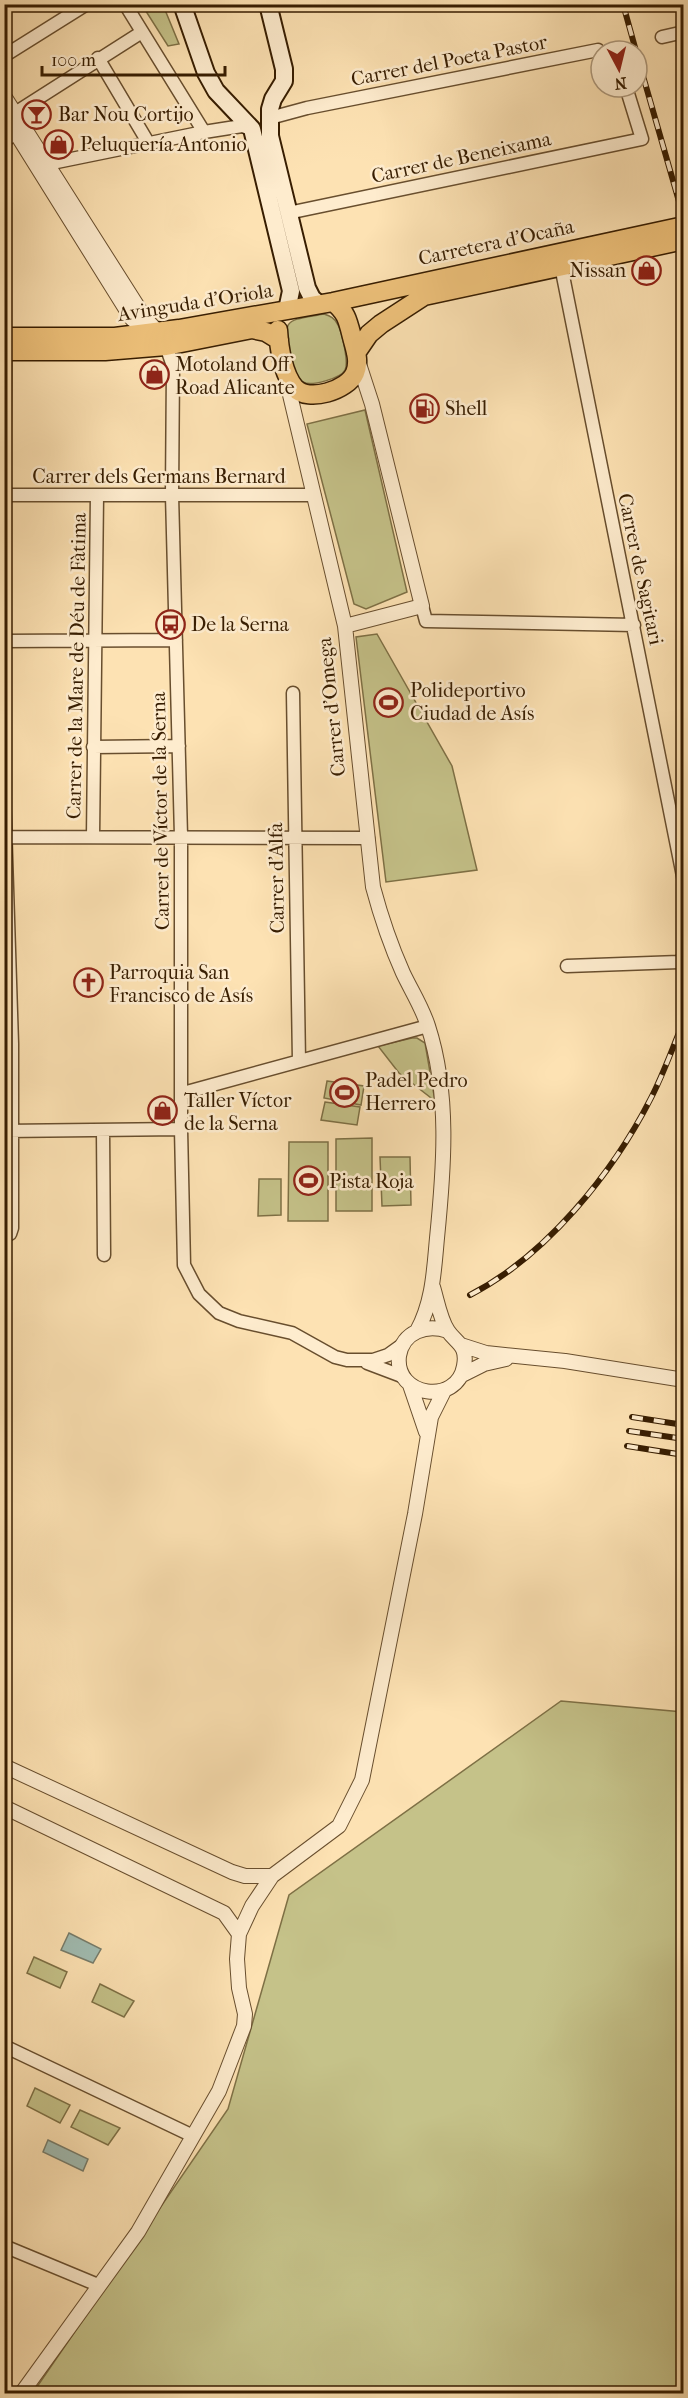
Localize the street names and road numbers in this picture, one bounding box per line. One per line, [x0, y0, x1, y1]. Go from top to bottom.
street label: Carrer del Poeta Pastor [349, 30, 550, 91]
street label: Carrer de Beneixama [369, 127, 554, 188]
street label: Carretera d'Ocaña [416, 215, 577, 270]
street label: Avinguda d'Oriola [115, 279, 275, 326]
street label: Carrer dels Germans Bernard [32, 465, 287, 488]
street label: Carrer de Sagitari [613, 491, 668, 647]
street label: Carrer de la Mare de Déu de Fàtima [62, 512, 91, 819]
street label: Carrer d'Omega [313, 636, 350, 778]
street label: Carrer de Víctor de la Serna [147, 691, 174, 930]
street label: Carrer d'Alfa [264, 822, 289, 934]

